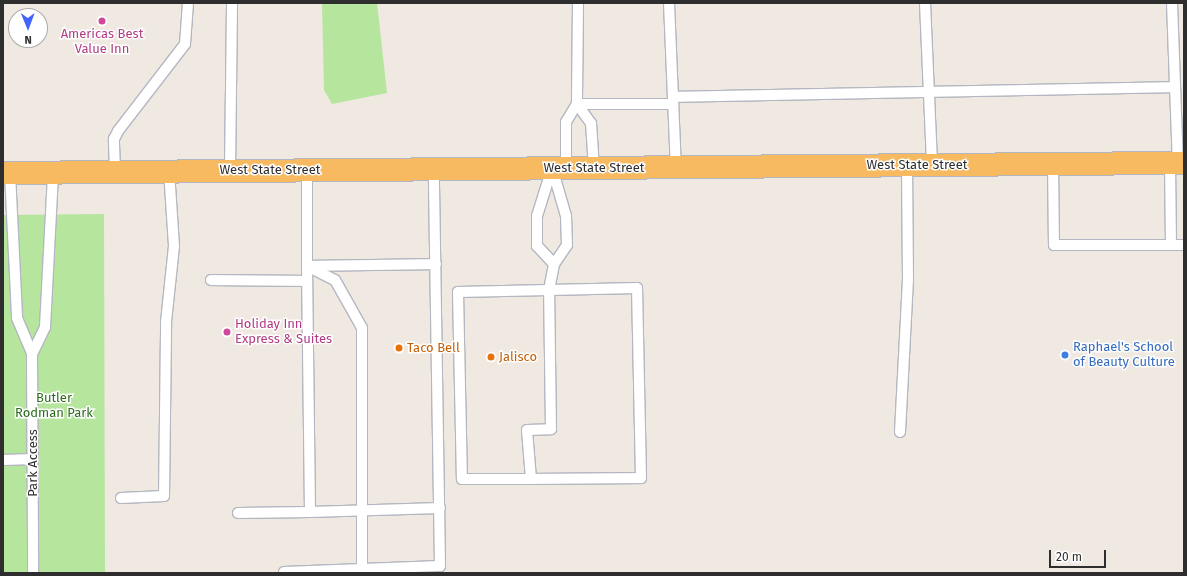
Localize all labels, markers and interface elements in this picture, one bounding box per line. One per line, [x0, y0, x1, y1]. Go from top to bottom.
north arrow [8, 8, 48, 48]
marker: Americas Best Value Inn [97, 16, 107, 26]
place label: Americas Best Value Inn [61, 27, 143, 58]
text: N [24, 33, 32, 46]
street label: West State Street [867, 157, 967, 173]
street label: West State Street [544, 160, 644, 176]
street label: West State Street [220, 162, 320, 178]
place label: Holiday Inn Express & Suites [235, 317, 332, 348]
marker: Holiday Inn Express & Suites [222, 327, 232, 337]
place label: Taco Bell [407, 340, 460, 356]
place label: Raphael's School of Beauty Culture [1073, 340, 1175, 371]
marker: Taco Bell [394, 343, 404, 353]
place label: Jalisco [499, 349, 537, 365]
marker: Raphael's School of Beauty Culture [1060, 350, 1070, 360]
marker: Jalisco [486, 352, 496, 362]
park label: Butler Rodman Park [15, 391, 93, 422]
street label: Park Access [25, 429, 41, 497]
scale bar [1051, 542, 1108, 568]
text: 20 m [1056, 550, 1082, 564]

